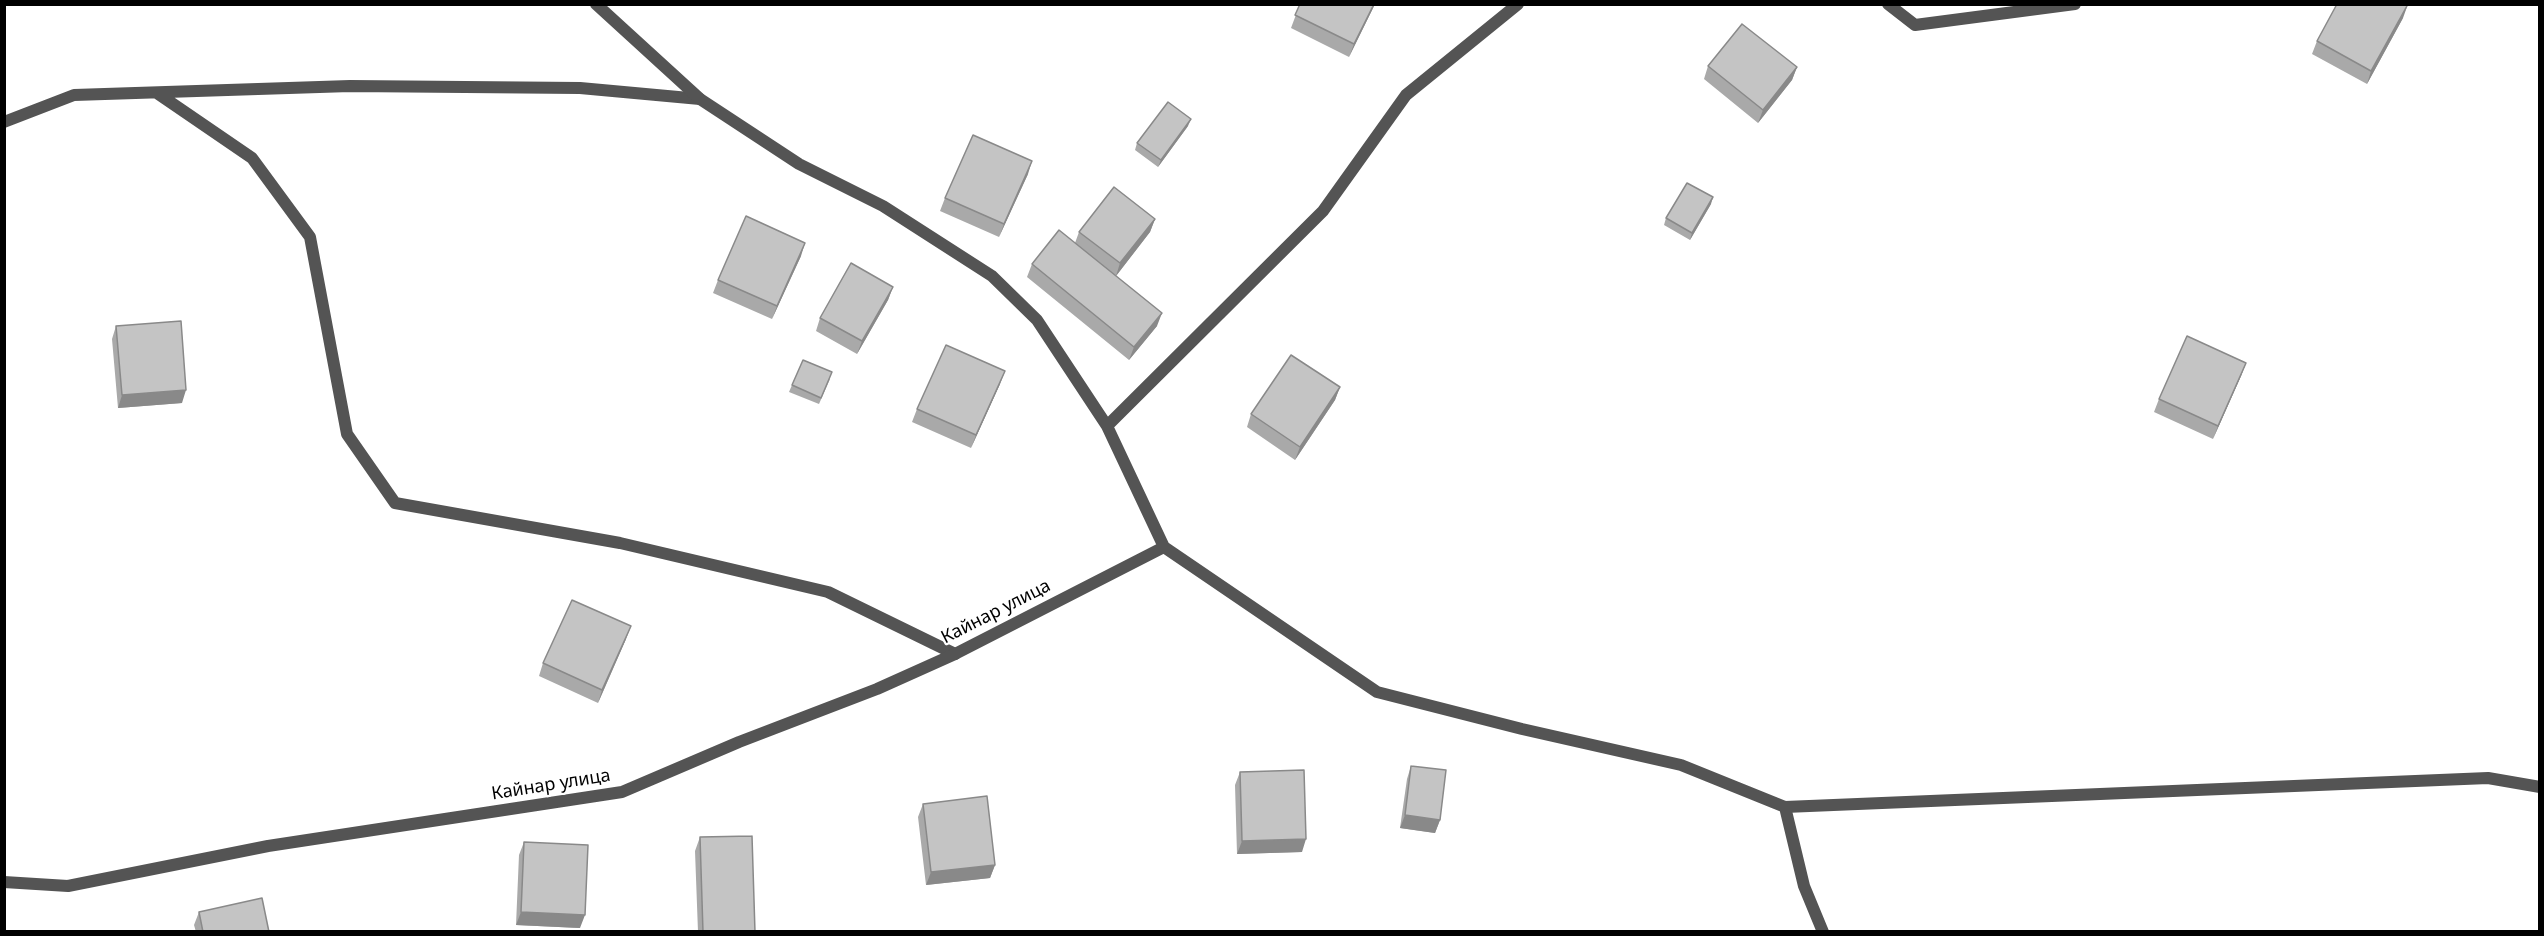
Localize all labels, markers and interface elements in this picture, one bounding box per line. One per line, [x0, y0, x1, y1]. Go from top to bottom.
street label: Кайнар улица [938, 575, 1054, 649]
street label: Кайнар улица [490, 765, 612, 805]

